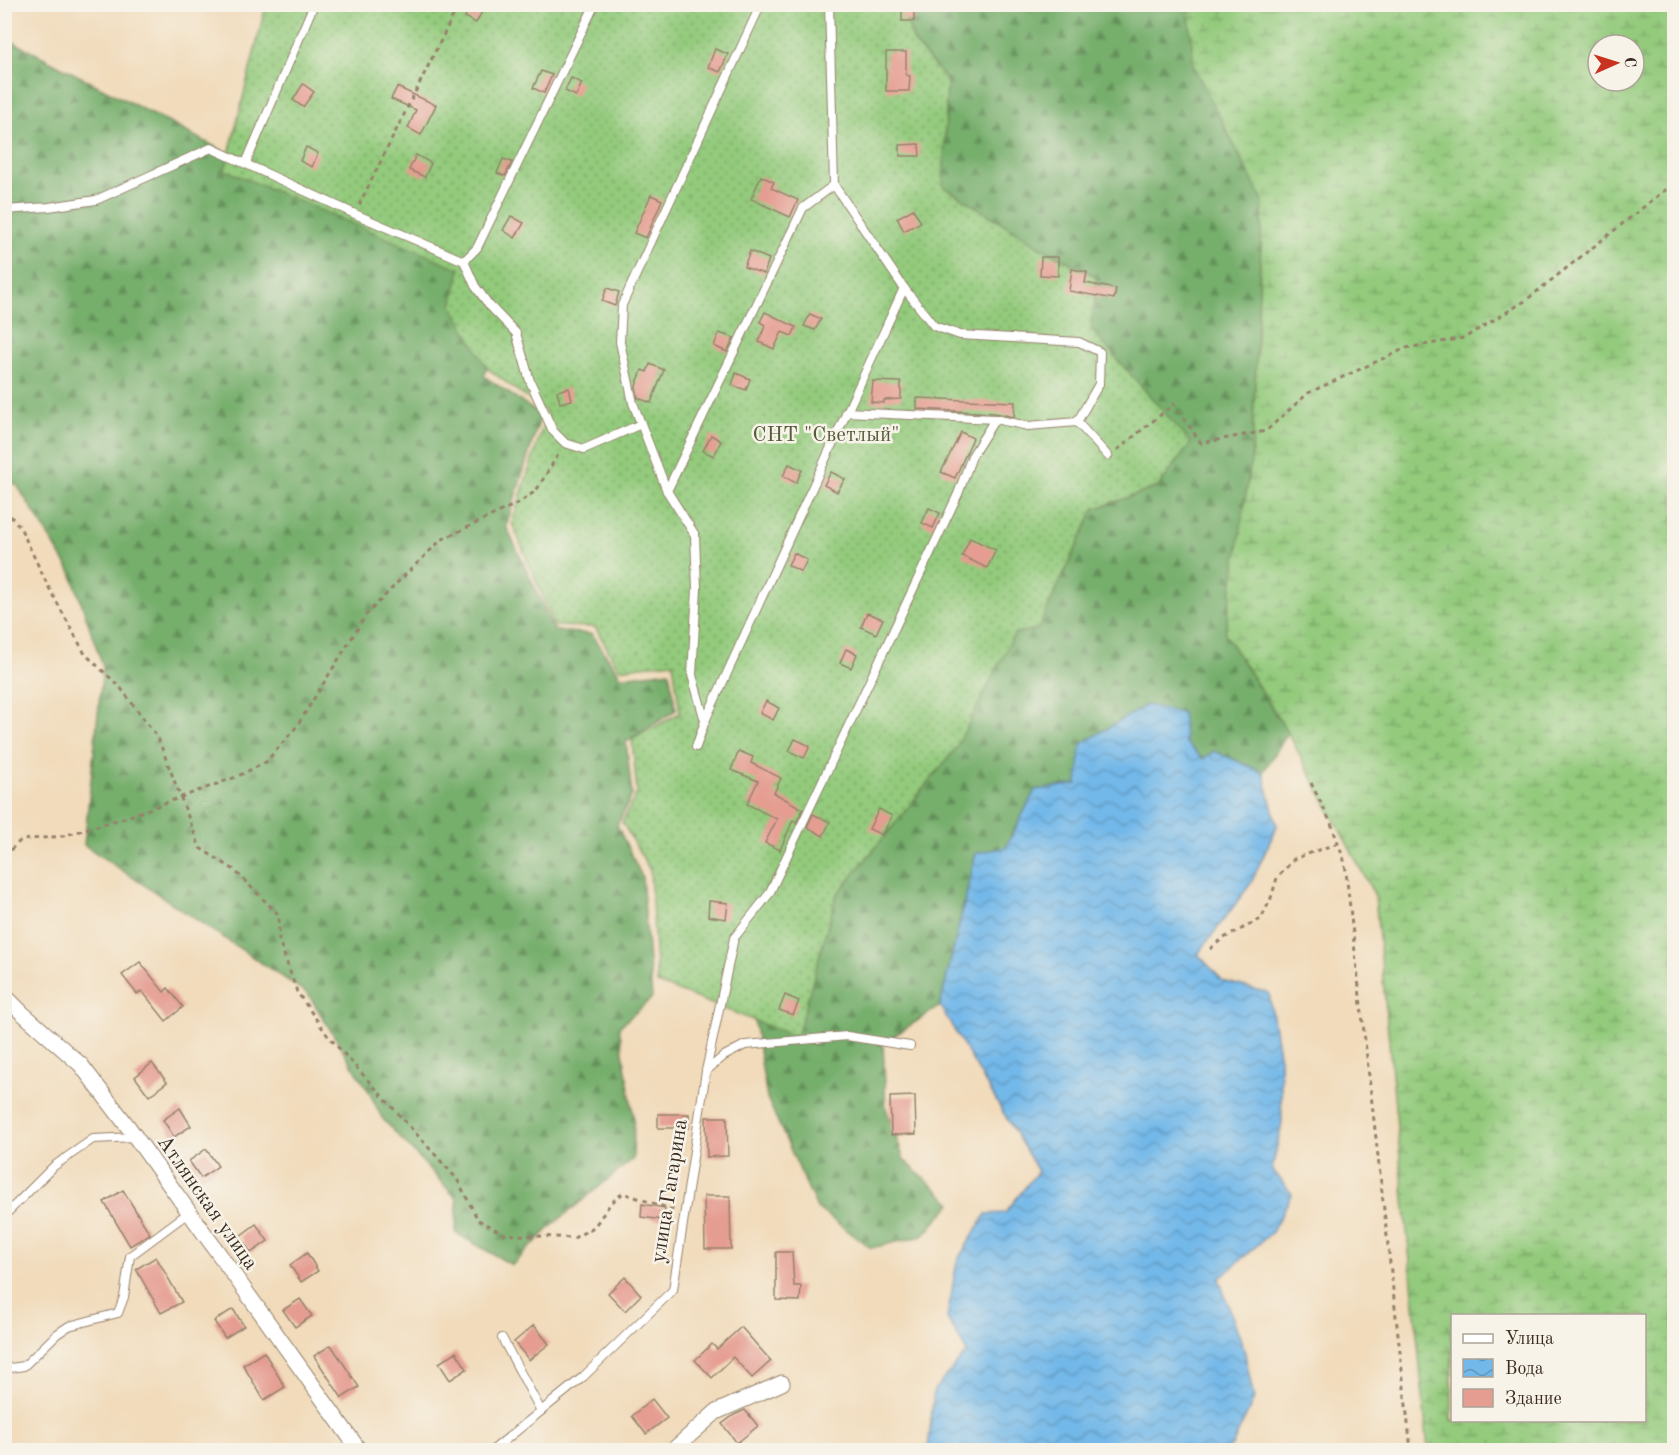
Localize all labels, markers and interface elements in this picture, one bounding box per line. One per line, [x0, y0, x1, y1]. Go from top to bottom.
north arrow [1586, 33, 1646, 93]
text: С [1621, 57, 1637, 68]
park label: СНТ "Светлый" [752, 425, 900, 446]
street label: улица Гагарина [648, 1118, 692, 1264]
street label: Атлянская улица [153, 1132, 261, 1274]
legend [1451, 1314, 1646, 1422]
text: Улица [1505, 1330, 1554, 1348]
text: Вода [1505, 1360, 1544, 1378]
text: Здание [1505, 1390, 1562, 1408]

